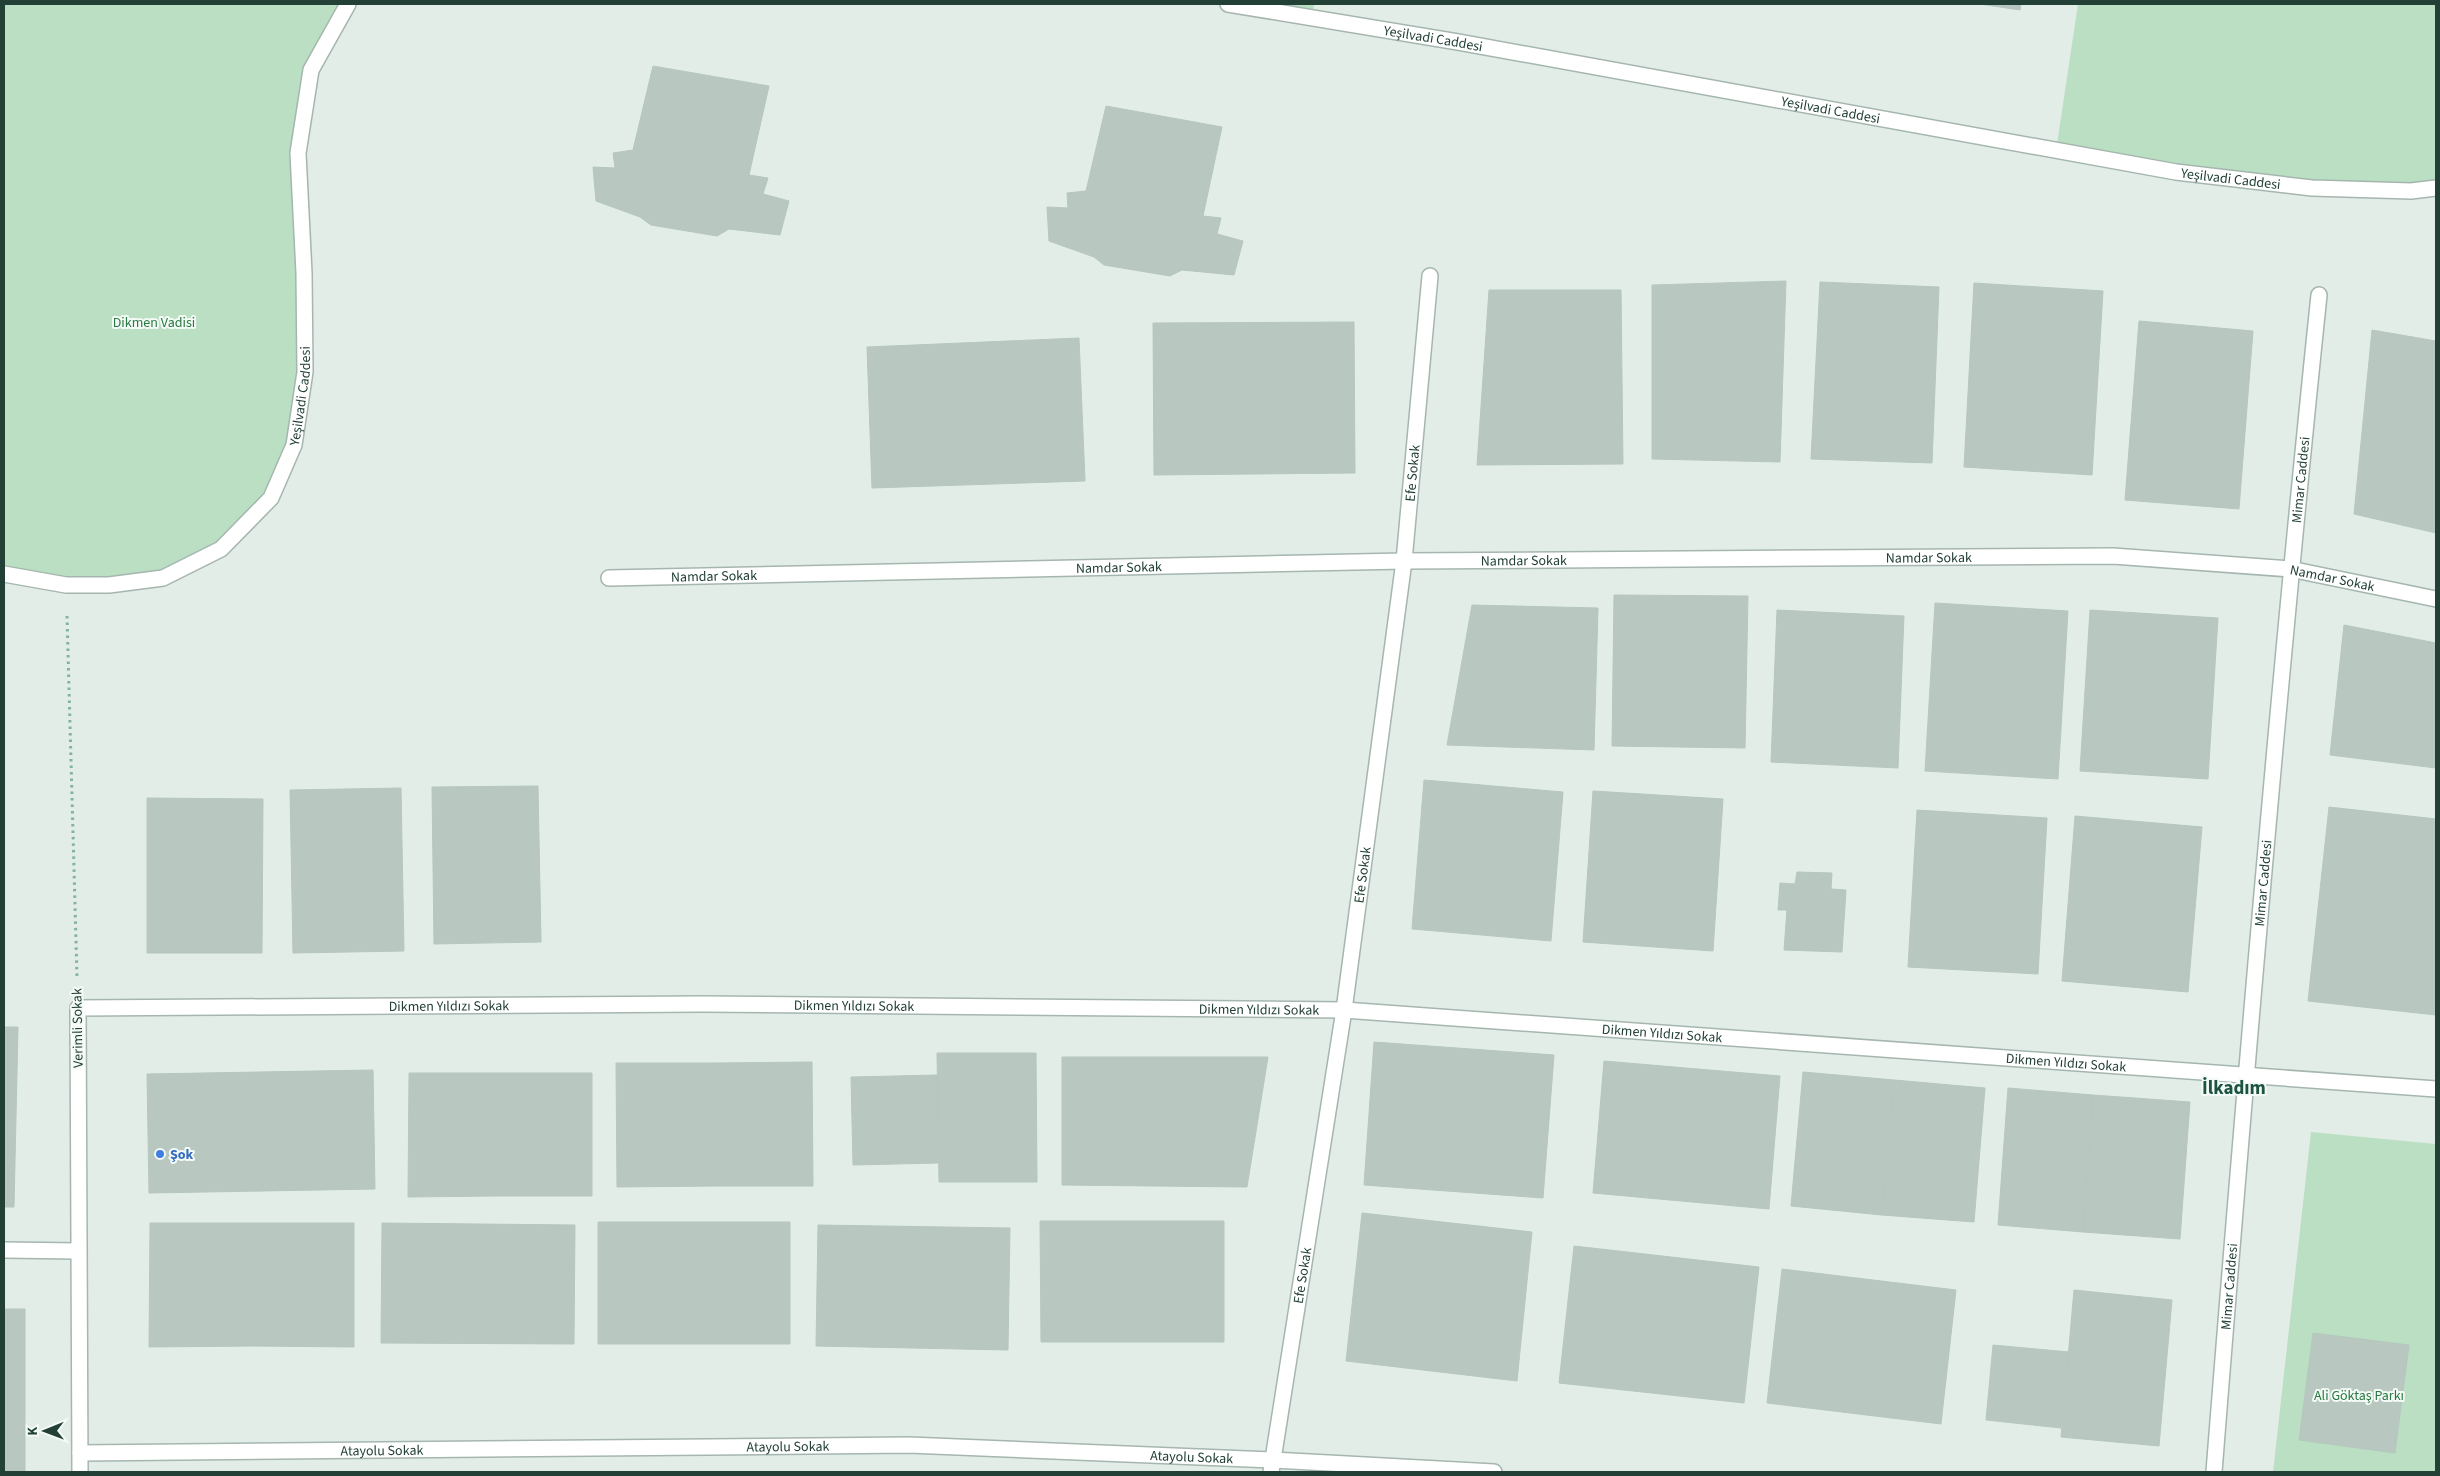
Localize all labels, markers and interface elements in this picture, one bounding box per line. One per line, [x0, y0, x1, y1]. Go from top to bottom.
street label: Yeşilvadi Caddesi [1381, 21, 1484, 57]
street label: Yeşilvadi Caddesi [1779, 92, 1882, 129]
street label: Yeşilvadi Caddesi [2179, 164, 2282, 195]
park label: Dikmen Vadisi [113, 313, 195, 333]
street label: Yeşilvadi Caddesi [285, 346, 316, 448]
street label: Mimar Caddesi [2287, 436, 2315, 524]
street label: Efe Sokak [1400, 444, 1426, 502]
street label: Namdar Sokak [1886, 548, 1972, 569]
street label: Namdar Sokak [1481, 551, 1567, 571]
street label: Namdar Sokak [1076, 557, 1162, 579]
street label: Namdar Sokak [2288, 560, 2376, 597]
street label: Namdar Sokak [671, 566, 757, 588]
street label: Mimar Caddesi [2250, 839, 2278, 927]
street label: Efe Sokak [1349, 845, 1377, 905]
street label: Verimli Sokak [67, 988, 89, 1068]
street label: Dikmen Yıldızı Sokak [389, 996, 509, 1017]
street label: Dikmen Yıldızı Sokak [794, 996, 914, 1017]
street label: Dikmen Yıldızı Sokak [1199, 1000, 1319, 1021]
street label: Dikmen Yıldızı Sokak [1601, 1020, 1723, 1048]
street label: Dikmen Yıldızı Sokak [2005, 1049, 2127, 1078]
district label: İlkadım [2202, 1075, 2266, 1102]
place label: Şok [170, 1145, 194, 1165]
marker: Şok [154, 1148, 166, 1160]
street label: Mimar Caddesi [2216, 1243, 2243, 1331]
street label: Efe Sokak [1289, 1246, 1317, 1305]
park label: Ali Göktaş Parkı [2314, 1386, 2404, 1406]
north arrow [20, 1406, 70, 1456]
text: K [23, 1426, 43, 1436]
street label: Atayolu Sokak [746, 1437, 830, 1458]
street label: Atayolu Sokak [340, 1441, 424, 1461]
street label: Atayolu Sokak [1150, 1446, 1234, 1469]

